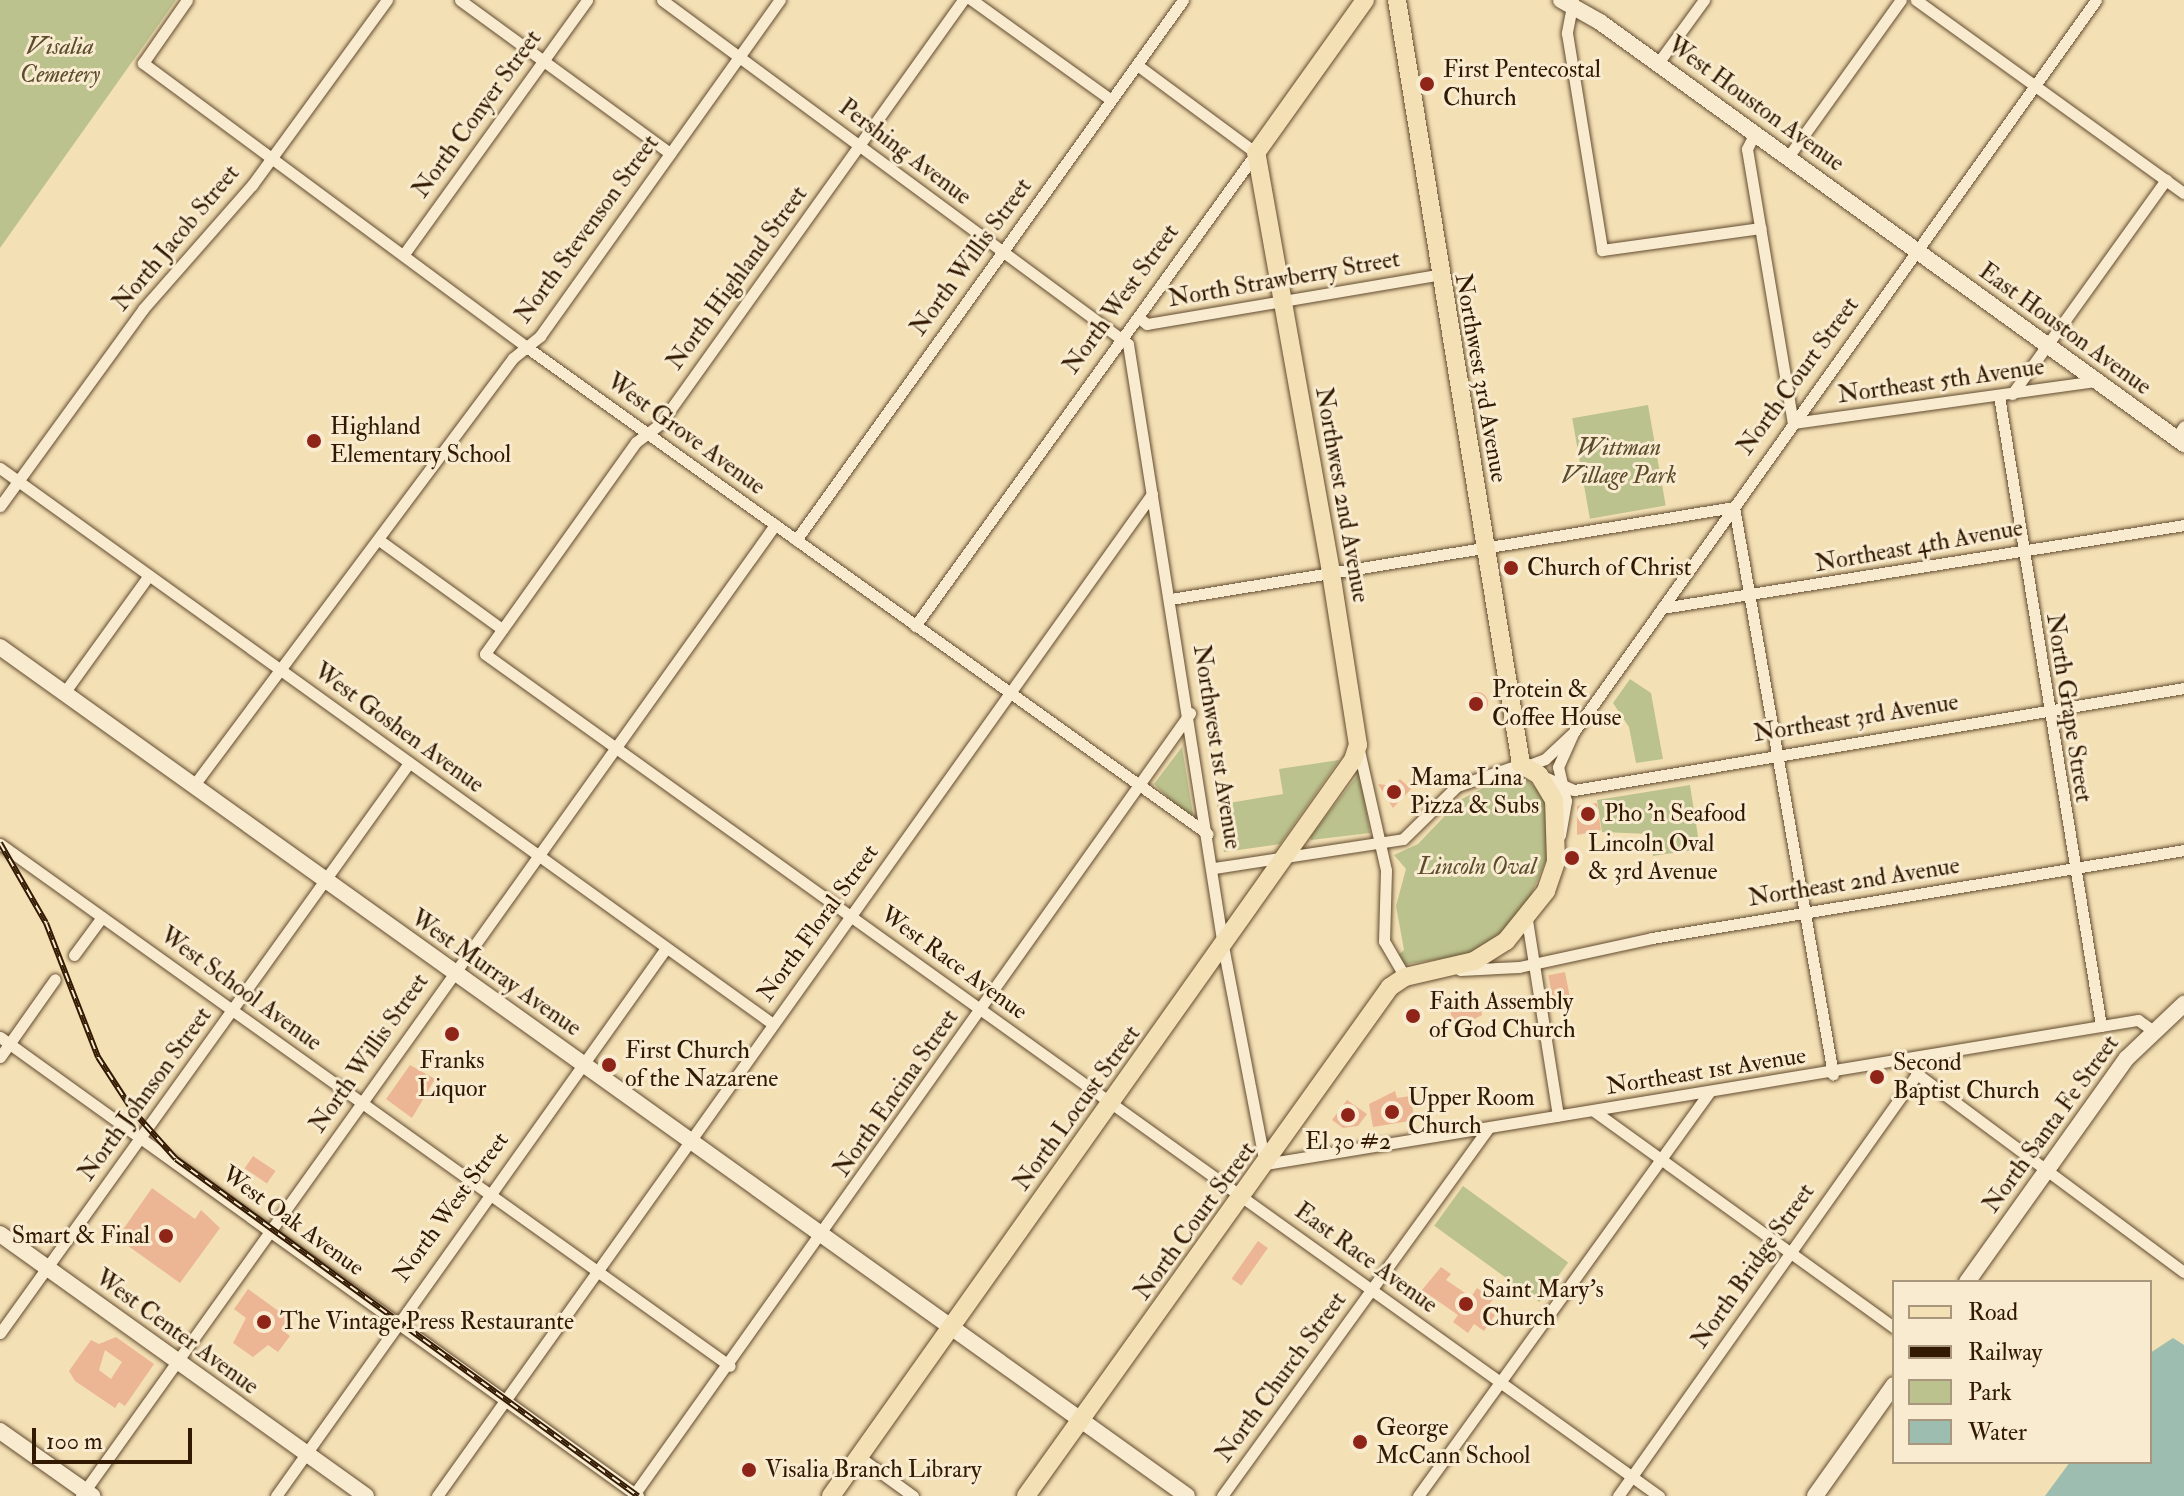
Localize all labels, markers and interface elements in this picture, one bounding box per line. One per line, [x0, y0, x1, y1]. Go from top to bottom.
street label: North Conyer Street [406, 24, 548, 204]
street label: West Houston Avenue [1662, 30, 1850, 178]
park label: Visalia Cemetery [20, 33, 100, 89]
place label: First Pentecostal Church [1443, 56, 1601, 112]
marker: First Pentecostal Church [1418, 75, 1436, 93]
street label: Pershing Avenue [833, 93, 977, 211]
street label: North Stevenson Street [509, 129, 665, 329]
street label: North Jacob Street [107, 159, 245, 317]
street label: North Willis Street [904, 173, 1038, 341]
street label: North Highland Street [661, 180, 813, 376]
street label: North West Street [1057, 219, 1185, 379]
street label: North Strawberry Street [1166, 244, 1402, 314]
street label: East Houston Avenue [1973, 257, 2157, 401]
street label: Northwest 3rd Avenue [1448, 271, 1514, 485]
street label: North Court Street [1731, 291, 1865, 461]
street label: Northeast 5th Avenue [1836, 352, 2046, 410]
street label: West Grove Avenue [601, 367, 771, 501]
street label: Northwest 2nd Avenue [1309, 385, 1375, 605]
place label: Highland Elementary School [330, 413, 511, 469]
marker: Highland Elementary School [305, 432, 323, 450]
park label: Wittman Village Park [1561, 434, 1677, 490]
street label: Northeast 4th Avenue [1813, 514, 2025, 578]
place label: Church of Christ [1527, 554, 1691, 582]
marker: Church of Christ [1502, 559, 1520, 577]
street label: North Grape Street [2040, 611, 2098, 805]
street label: Northwest 1st Avenue [1187, 643, 1247, 851]
street label: West Goshen Avenue [309, 657, 489, 799]
place label: Protein & Coffee House [1492, 676, 1622, 732]
street label: Northeast 3rd Avenue [1751, 688, 1961, 748]
marker: Protein & Coffee House [1467, 695, 1485, 713]
place label: Mama Lina Pizza & Subs [1410, 764, 1539, 820]
marker: Mama Lina Pizza & Subs [1385, 783, 1403, 801]
place label: Pho 'n Seafood [1604, 800, 1746, 828]
marker: Pho 'n Seafood [1579, 805, 1597, 823]
place label: Lincoln Oval & 3rd Avenue [1588, 830, 1717, 886]
street label: North Floral Street [751, 839, 885, 1007]
marker: Lincoln Oval & 3rd Avenue [1563, 849, 1581, 867]
street label: Northeast 2nd Avenue [1746, 851, 1962, 913]
park label: Lincoln Oval [1418, 853, 1536, 881]
street label: West Race Avenue [875, 900, 1033, 1026]
street label: West Murray Avenue [405, 903, 587, 1043]
street label: West School Avenue [155, 921, 327, 1057]
street label: North Willis Street [303, 968, 435, 1138]
place label: Faith Assembly of God Church [1429, 988, 1575, 1044]
street label: North Johnson Street [72, 1002, 218, 1186]
street label: North Encina Street [828, 1004, 964, 1182]
marker: Faith Assembly of God Church [1404, 1007, 1422, 1025]
street label: North Locust Street [1007, 1020, 1147, 1196]
marker: Franks Liquor [443, 1025, 461, 1043]
street label: North Santa Fe Street [1977, 1030, 2125, 1218]
place label: First Church of the Nazarene [625, 1037, 778, 1093]
street label: Northeast 1st Avenue [1604, 1041, 1808, 1101]
place label: Franks Liquor [417, 1047, 487, 1103]
place label: Second Baptist Church [1893, 1049, 2039, 1105]
marker: First Church of the Nazarene [600, 1056, 618, 1074]
marker: Second Baptist Church [1868, 1068, 1886, 1086]
place label: Upper Room Church [1408, 1084, 1535, 1140]
marker: Upper Room Church [1383, 1103, 1401, 1121]
marker: El 30 #2 [1339, 1106, 1357, 1124]
street label: North West Street [387, 1127, 515, 1287]
place label: El 30 #2 [1305, 1128, 1391, 1156]
street label: North Court Street [1128, 1136, 1262, 1306]
street label: West Oak Avenue [216, 1160, 370, 1282]
street label: North Bridge Street [1686, 1178, 1820, 1354]
street label: East Race Avenue [1289, 1197, 1443, 1319]
place label: Smart & Final [12, 1222, 150, 1250]
marker: Smart & Final [157, 1227, 175, 1245]
street label: West Center Avenue [90, 1263, 264, 1401]
place label: Saint Mary's Church [1482, 1276, 1604, 1332]
legend [1892, 1280, 2152, 1464]
street label: North Church Street [1210, 1286, 1352, 1468]
marker: Saint Mary's Church [1457, 1295, 1475, 1313]
text: Road [1968, 1297, 2018, 1328]
place label: The Vintage Press Restaurante [280, 1308, 574, 1336]
marker: The Vintage Press Restaurante [255, 1313, 273, 1331]
text: Railway [1968, 1337, 2042, 1368]
text: Park [1968, 1377, 2012, 1408]
scale bar [36, 1412, 196, 1462]
place label: George McCann School [1376, 1414, 1530, 1470]
text: Water [1968, 1417, 2027, 1448]
text: 100 m [46, 1426, 103, 1457]
marker: George McCann School [1351, 1433, 1369, 1451]
place label: Visalia Branch Library [765, 1456, 982, 1484]
marker: Visalia Branch Library [740, 1461, 758, 1479]

